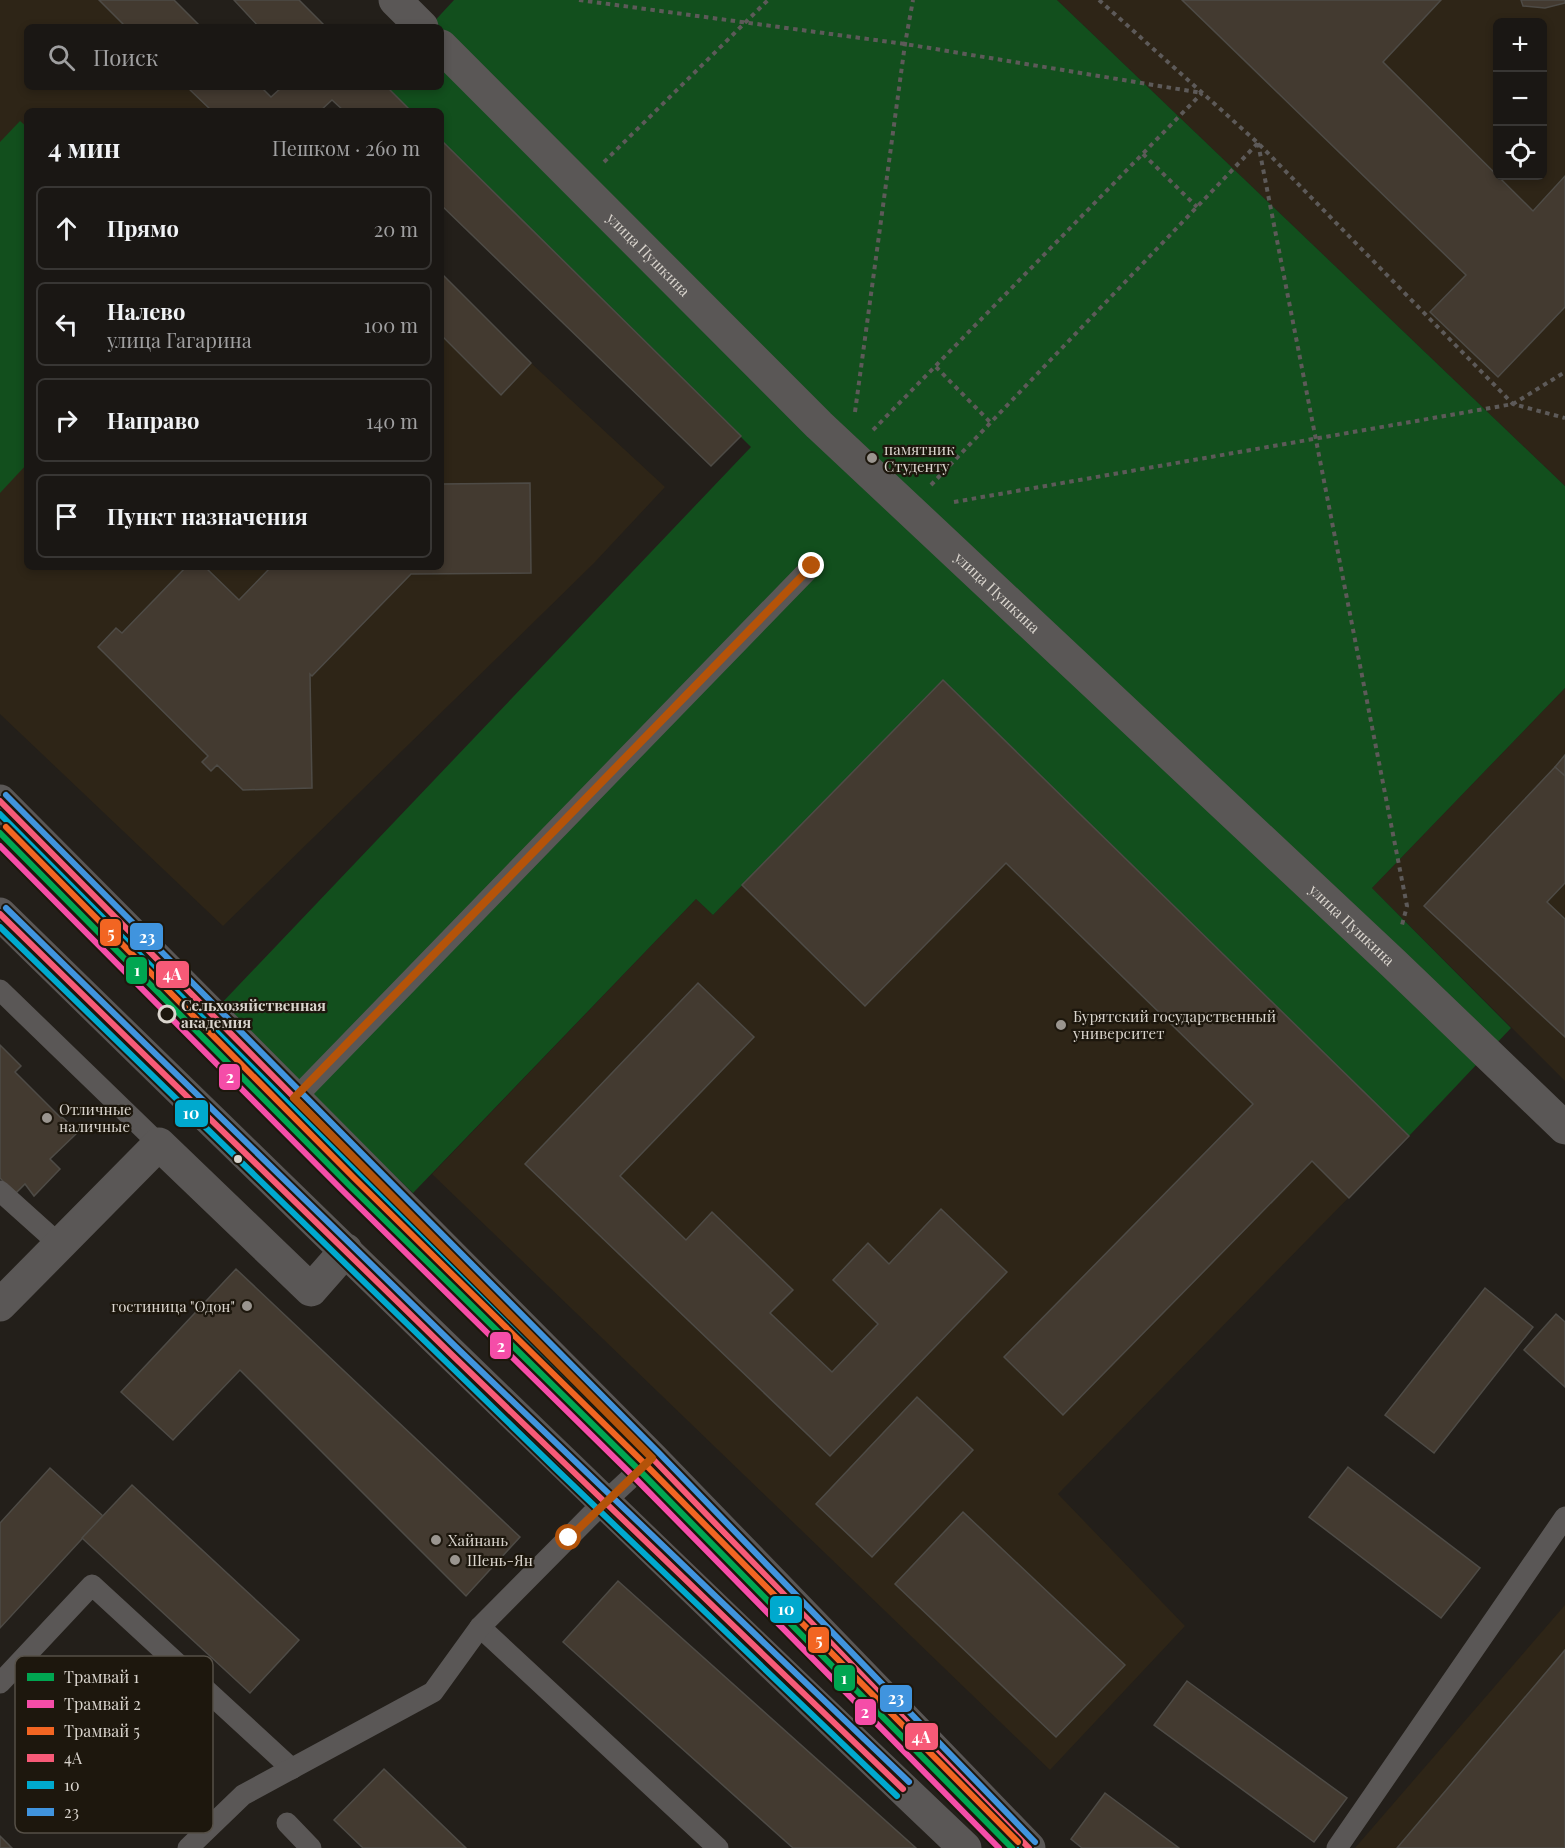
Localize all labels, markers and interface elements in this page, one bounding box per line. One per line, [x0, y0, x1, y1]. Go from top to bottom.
map controls [1493, 18, 1547, 180]
button: + [1493, 18, 1547, 72]
search box [24, 24, 444, 90]
icon: search [45, 41, 78, 74]
text: Поиск [93, 42, 158, 72]
button: − [1493, 72, 1547, 126]
button: locate [1493, 126, 1547, 180]
text: 4 мин [48, 130, 120, 165]
text: Пешком · 260 m [272, 134, 420, 161]
street label: улица Пушкина [602, 207, 695, 301]
icon: ahead [50, 212, 83, 245]
text: Прямо [107, 213, 179, 243]
text: 20 m [374, 215, 418, 242]
text: Налево [107, 296, 185, 326]
icon: left [50, 308, 83, 341]
text: 100 m [364, 311, 418, 338]
text: улица Гагарина [107, 326, 252, 353]
icon: right [50, 404, 83, 437]
text: Направо [107, 405, 200, 435]
text: 140 m [366, 407, 418, 434]
place label: памятник Студенту [884, 439, 955, 476]
marker: памятник Студенту [865, 451, 879, 465]
icon: arrive [50, 500, 83, 533]
text: Пункт назначения [107, 501, 308, 531]
street label: улица Пушкина [950, 547, 1045, 638]
route end [798, 552, 824, 578]
street label: улица Пушкина [1304, 879, 1400, 970]
line badge: 5 [99, 918, 122, 947]
text: 5 [107, 922, 115, 943]
line badge: 23 [129, 922, 164, 951]
text: 23 [139, 926, 155, 947]
line badge: 1 [125, 956, 148, 985]
text: 1 [134, 959, 140, 980]
line badge: 4А [155, 960, 190, 989]
text: 4А [162, 963, 182, 984]
place label: Сельхозяйственная академия [181, 995, 326, 1032]
marker: Сельхозяйственная академия [158, 1005, 176, 1023]
place label: Бурятский государственный университет [1072, 1006, 1276, 1043]
marker: Бурятский государственный университет [1054, 1018, 1068, 1032]
line badge: 2 [218, 1063, 241, 1091]
text: 2 [226, 1066, 234, 1087]
place label: Отличные наличные [59, 1099, 132, 1136]
line badge: 10 [174, 1099, 209, 1128]
text: 10 [183, 1102, 199, 1123]
marker: Отличные наличные [40, 1111, 54, 1125]
unlabelled marker [232, 1153, 244, 1165]
place label: гостиница "Одон" [111, 1296, 235, 1316]
marker: гостиница "Одон" [240, 1299, 254, 1313]
line badge: 2 [489, 1331, 512, 1360]
text: 2 [497, 1335, 505, 1356]
route start [555, 1524, 581, 1550]
place label: Хайнань [448, 1530, 508, 1550]
marker: Хайнань [429, 1533, 443, 1547]
place label: Шень-Ян [467, 1550, 533, 1570]
marker: Шень-Ян [448, 1553, 462, 1567]
line badge: 10 [769, 1595, 803, 1624]
text: 10 [778, 1598, 794, 1619]
line badge: 5 [807, 1626, 830, 1654]
text: 5 [815, 1629, 823, 1650]
legend [15, 1656, 213, 1833]
line badge: 1 [833, 1664, 856, 1692]
text: Трамвай 1 [64, 1666, 139, 1687]
text: 1 [841, 1667, 847, 1688]
line badge: 23 [879, 1684, 913, 1713]
text: 23 [888, 1687, 904, 1708]
text: Трамвай 2 [64, 1693, 141, 1714]
line badge: 2 [854, 1698, 877, 1726]
text: 2 [861, 1701, 869, 1722]
text: Трамвай 5 [64, 1720, 140, 1741]
line badge: 4А [904, 1722, 939, 1751]
text: 4А [911, 1726, 931, 1747]
text: 4А [64, 1747, 83, 1768]
text: 10 [64, 1774, 80, 1795]
text: 23 [64, 1801, 79, 1822]

